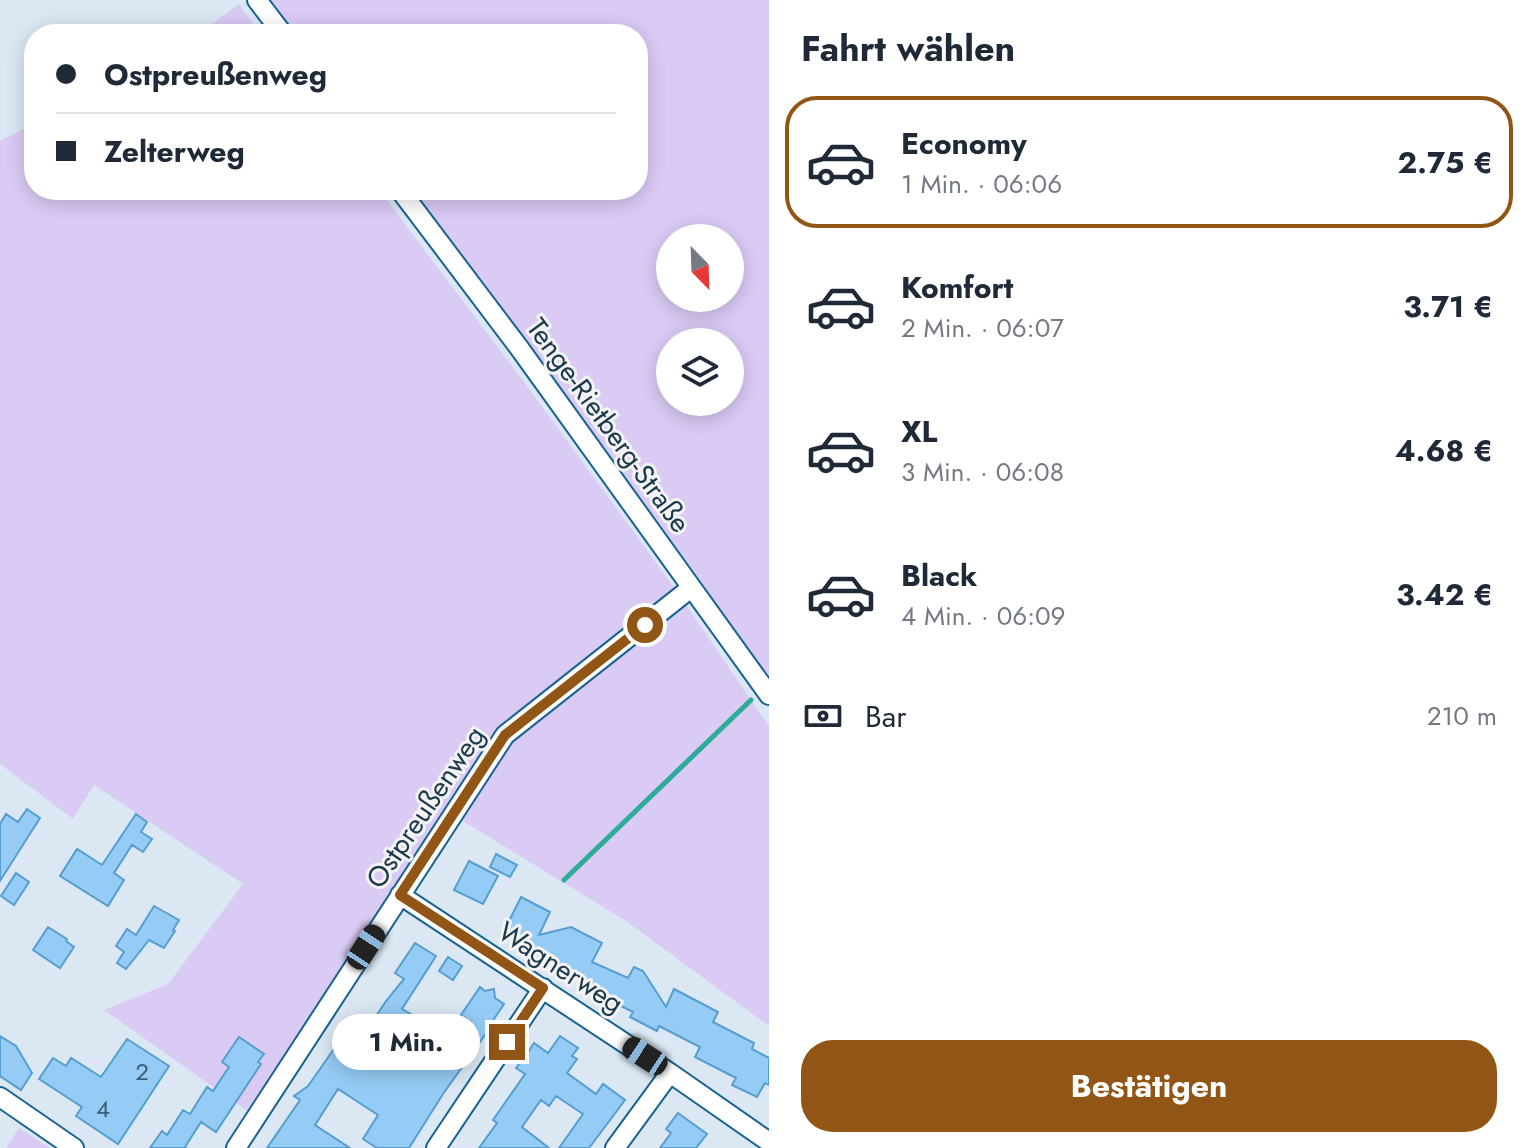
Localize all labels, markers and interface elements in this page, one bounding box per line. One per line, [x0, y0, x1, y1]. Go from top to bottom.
text: Fahrt wählen [801, 22, 1015, 74]
text: Ostpreußenweg [104, 53, 327, 96]
text: Economy [901, 122, 1027, 165]
icon: car [805, 126, 877, 198]
text: Zelterweg [104, 130, 245, 173]
text: 2.75 € [1398, 141, 1493, 184]
text: 1 Min. · 06:06 [901, 165, 1062, 203]
north arrow [656, 224, 744, 312]
map controls [656, 224, 744, 416]
text: Komfort [901, 266, 1013, 309]
icon: car [805, 270, 877, 342]
text: 3.71 € [1403, 285, 1493, 328]
street label: Tenge-Rietberg-Straße [517, 309, 701, 541]
text: 2 Min. · 06:07 [901, 309, 1064, 347]
button: layers [656, 328, 744, 416]
text: XL [901, 410, 937, 453]
icon: car [805, 414, 877, 486]
text: 4.68 € [1395, 429, 1493, 472]
text: 3 Min. · 06:08 [901, 453, 1064, 491]
text: Black [901, 554, 977, 597]
icon: car [805, 558, 877, 630]
text: 3.42 € [1396, 573, 1493, 616]
text: 4 Min. · 06:09 [901, 597, 1066, 635]
route start [627, 607, 663, 643]
icon: cash [801, 694, 845, 738]
text: Bar [865, 695, 906, 738]
text: 210 m [1427, 697, 1497, 735]
street label: Ostpreußenweg [356, 718, 495, 897]
street label: Wagnerweg [490, 911, 632, 1024]
car [343, 920, 389, 974]
callout: 1 Min. [331, 1014, 479, 1070]
text: 1 Min. [369, 1023, 443, 1061]
route end [489, 1024, 525, 1060]
car [618, 1033, 672, 1079]
button: Bestätigen [801, 1040, 1497, 1132]
house number: 2 [135, 1054, 149, 1089]
house number: 4 [96, 1091, 110, 1126]

